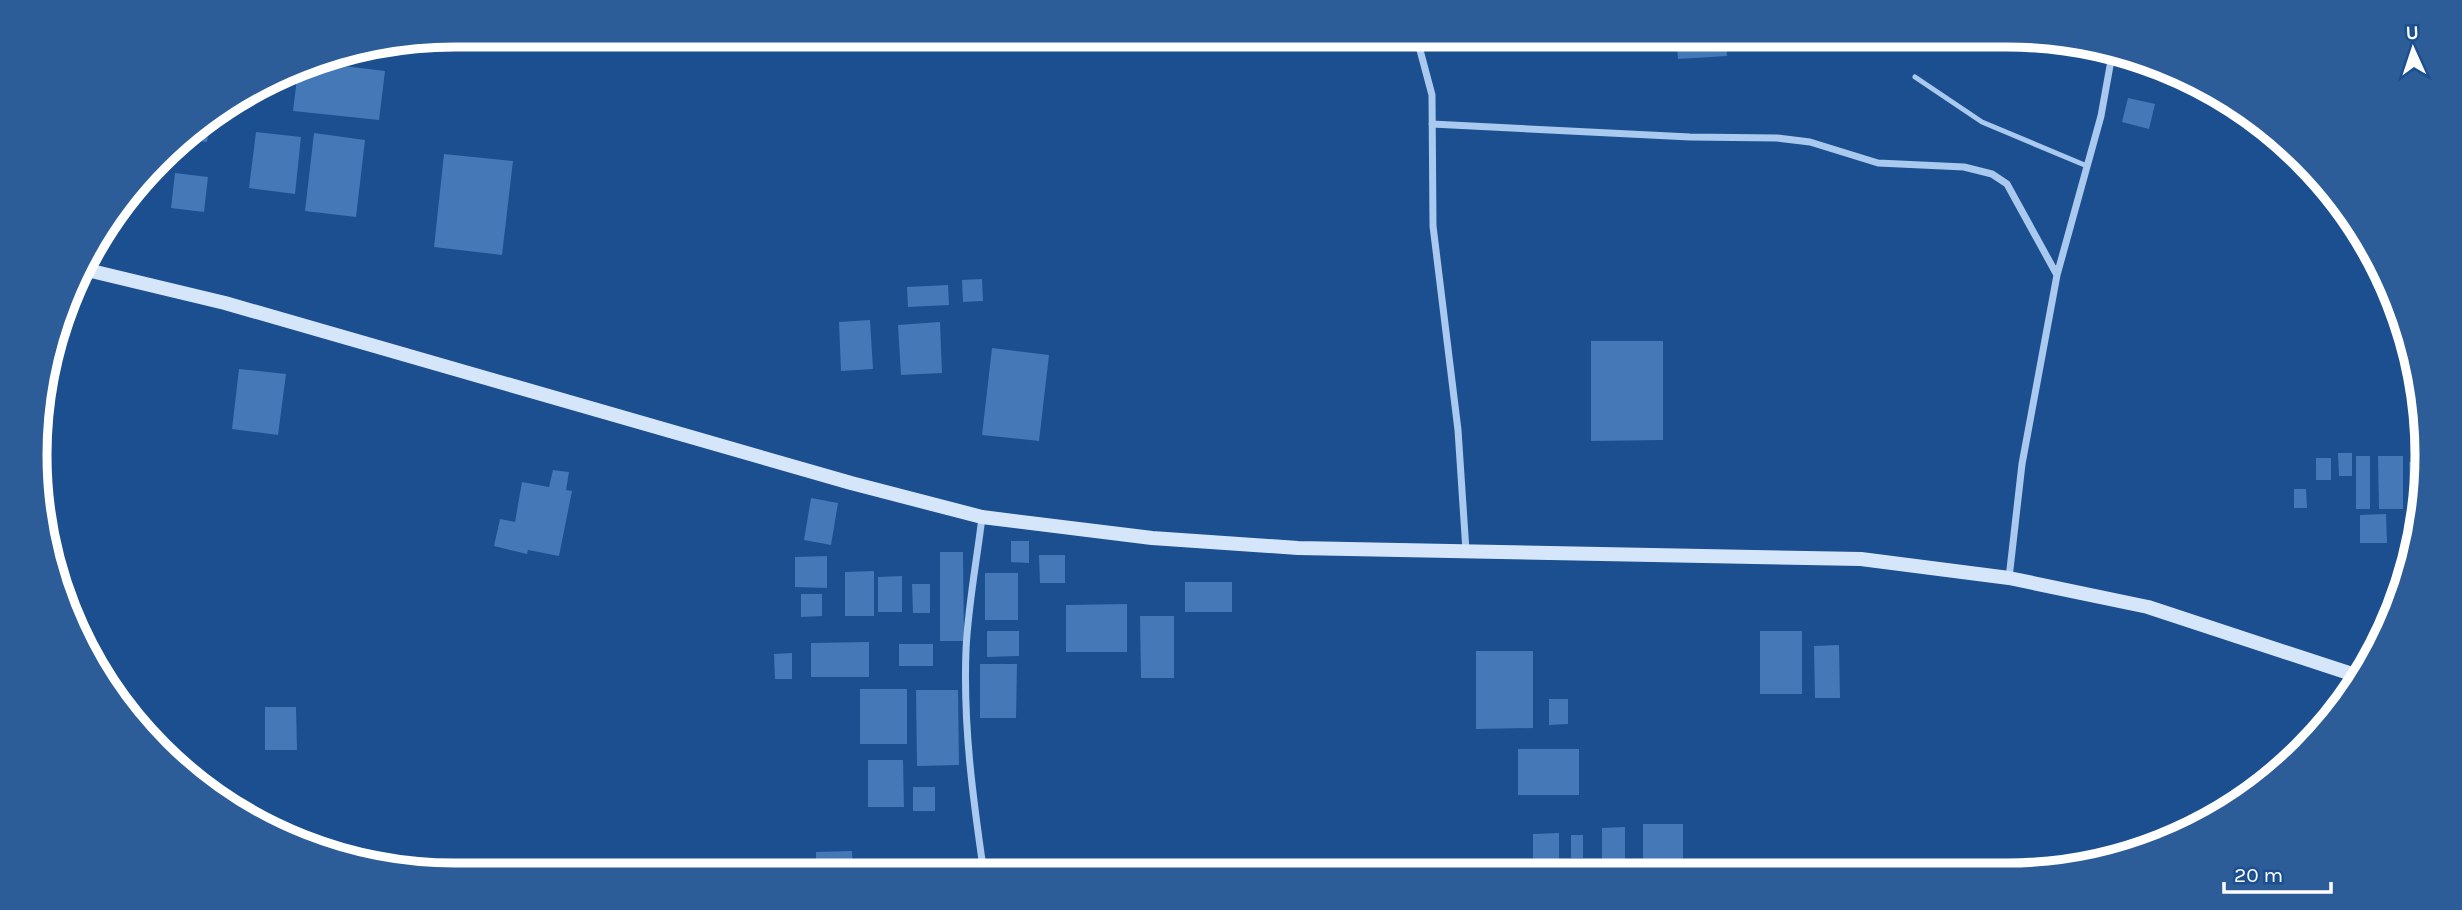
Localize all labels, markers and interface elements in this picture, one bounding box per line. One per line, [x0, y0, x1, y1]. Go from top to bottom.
north arrow [2378, 14, 2448, 84]
text: U [2405, 22, 2419, 44]
scale bar [2224, 850, 2331, 894]
text: 20 m [2234, 863, 2283, 887]

